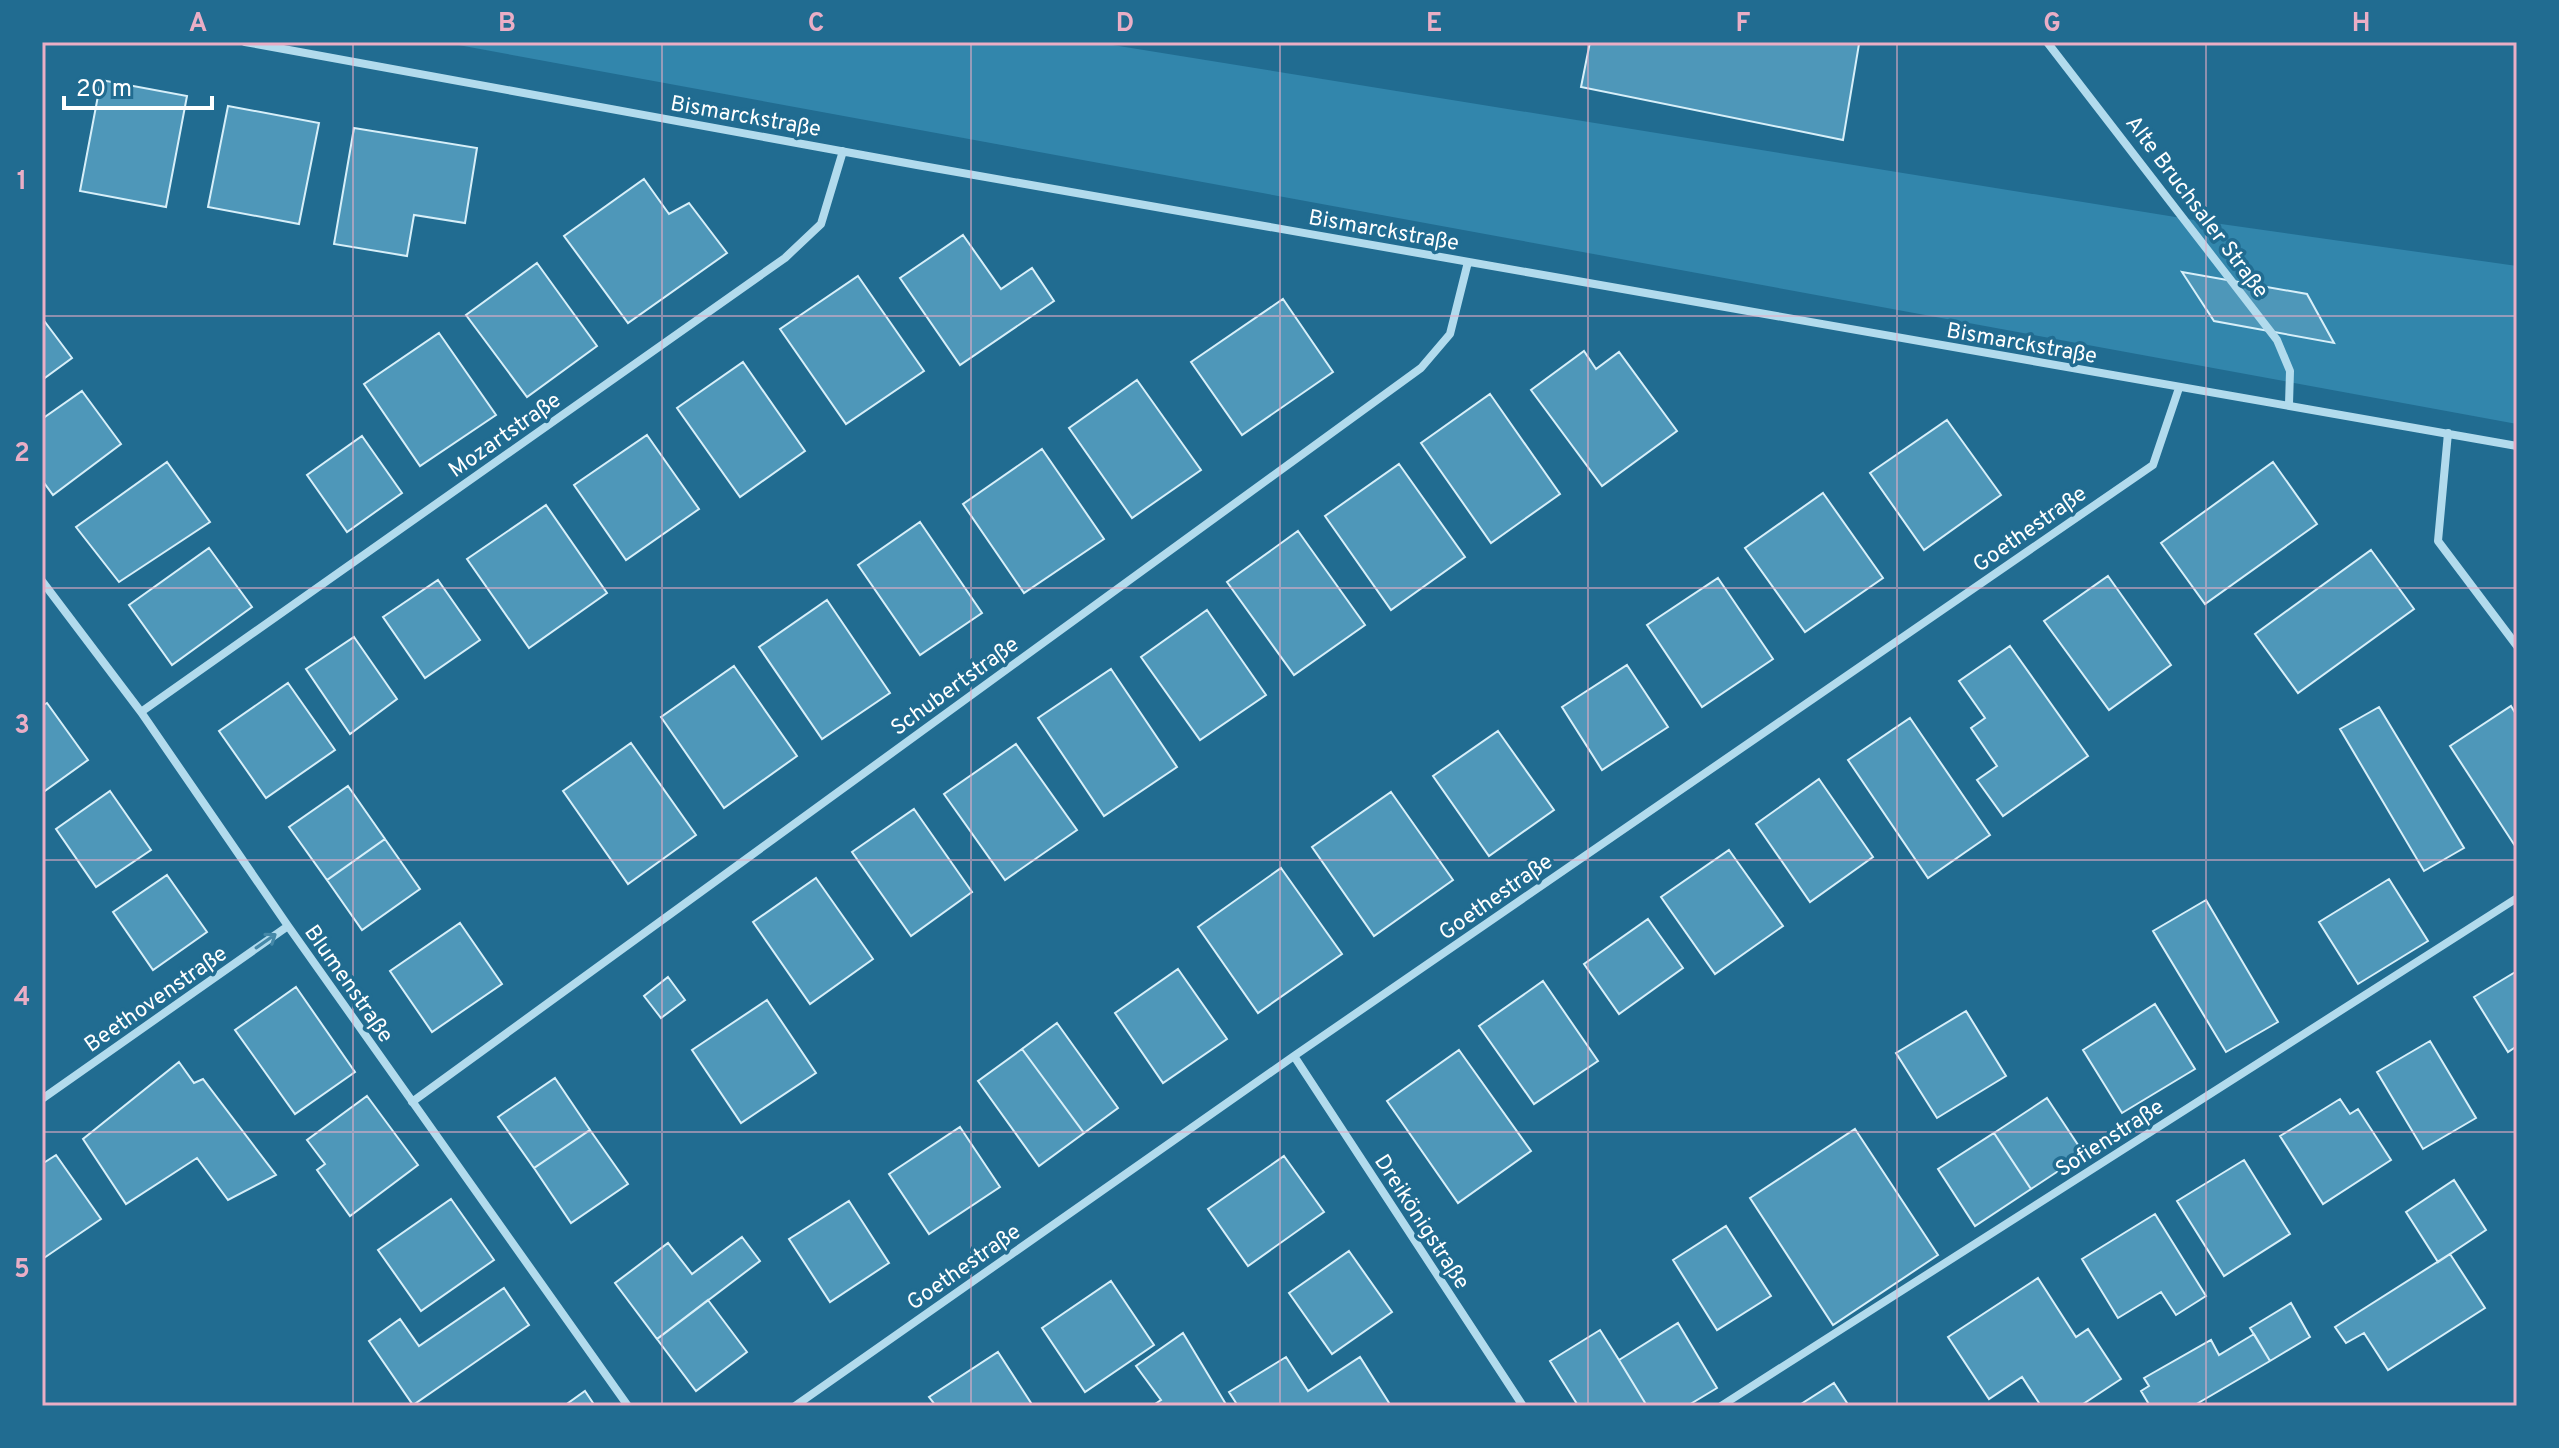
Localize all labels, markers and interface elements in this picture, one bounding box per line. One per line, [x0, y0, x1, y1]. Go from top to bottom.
text: A [189, 8, 207, 41]
text: B [498, 8, 516, 41]
text: C [808, 8, 824, 41]
text: D [1116, 8, 1134, 41]
text: E [1426, 8, 1442, 41]
text: F [1736, 8, 1751, 41]
text: G [2043, 8, 2061, 41]
text: H [2352, 8, 2370, 41]
scale bar [64, 60, 212, 110]
text: 20 m [76, 75, 132, 105]
street label: Bismarckstraße [668, 91, 823, 144]
street label: Alte Bruchsaler Straße [2119, 111, 2273, 304]
text: 1 [17, 166, 27, 199]
street label: Bismarckstraße [1306, 205, 1461, 258]
street label: Bismarckstraße [1944, 318, 2099, 371]
street label: Mozartstraße [444, 387, 567, 485]
text: 2 [14, 438, 30, 471]
street label: Goethestraße [1968, 481, 2093, 579]
street label: Schubertstraße [886, 632, 1025, 742]
text: 3 [14, 710, 30, 743]
street label: Goethestraße [1434, 849, 1559, 947]
street label: Blumenstraße [298, 920, 398, 1048]
one-way arrow [254, 933, 276, 949]
street label: Beethovenstraße [80, 941, 233, 1059]
text: 4 [14, 982, 30, 1015]
street label: Sofienstraße [2051, 1094, 2169, 1184]
street label: Dreikönigstraße [1367, 1150, 1475, 1295]
street label: Goethestraße [902, 1219, 1027, 1317]
text: 5 [14, 1254, 30, 1287]

